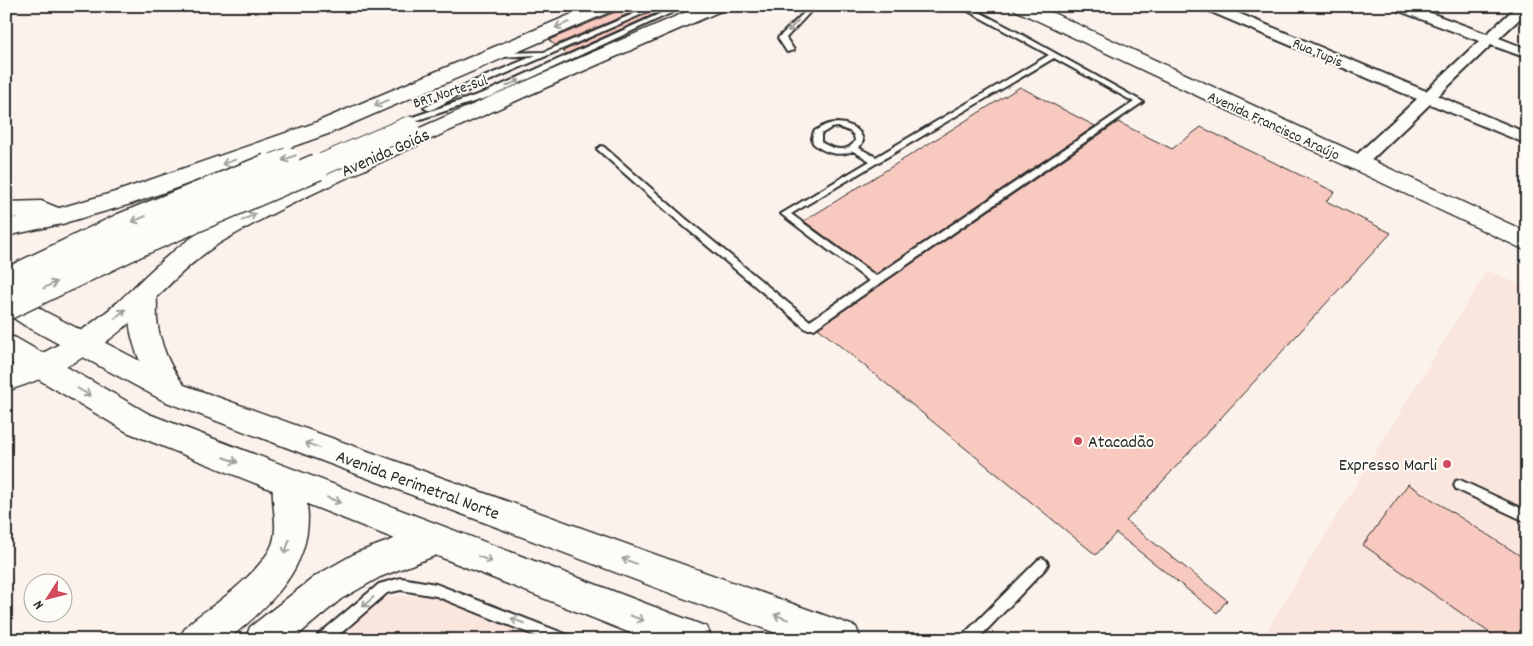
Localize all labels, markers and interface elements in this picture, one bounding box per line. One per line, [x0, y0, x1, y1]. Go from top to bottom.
one-way arrow [555, 20, 570, 30]
one-way arrow [787, 20, 799, 33]
street label: Rua Tupis [1289, 33, 1346, 74]
street label: BRT Norte-Sul [410, 70, 491, 115]
one-way arrow [505, 78, 520, 88]
street label: Avenida Francisco Araújo [1203, 87, 1343, 167]
one-way arrow [374, 98, 389, 108]
street label: Avenida Goiás [338, 124, 434, 185]
one-way arrow [282, 154, 297, 163]
one-way arrow [222, 158, 237, 167]
one-way arrow [241, 212, 256, 221]
one-way arrow [132, 215, 147, 224]
one-way arrow [42, 280, 57, 290]
one-way arrow [114, 309, 127, 320]
one-way arrow [76, 387, 91, 397]
place label: Atacadão [1088, 431, 1154, 456]
marker: Atacadão [1072, 435, 1084, 447]
one-way arrow [305, 440, 320, 449]
street label: Avenida Perimetral Norte [332, 445, 503, 528]
place label: Expresso Marli [1339, 454, 1437, 479]
one-way arrow [223, 456, 238, 465]
marker: Expresso Marli [1441, 458, 1453, 470]
one-way arrow [326, 496, 341, 505]
one-way arrow [281, 539, 291, 555]
one-way arrow [477, 555, 492, 564]
one-way arrow [621, 556, 637, 565]
north arrow [22, 574, 72, 624]
text: N [29, 596, 49, 613]
one-way arrow [361, 596, 374, 608]
one-way arrow [774, 612, 789, 621]
one-way arrow [629, 614, 644, 623]
one-way arrow [511, 616, 526, 625]

